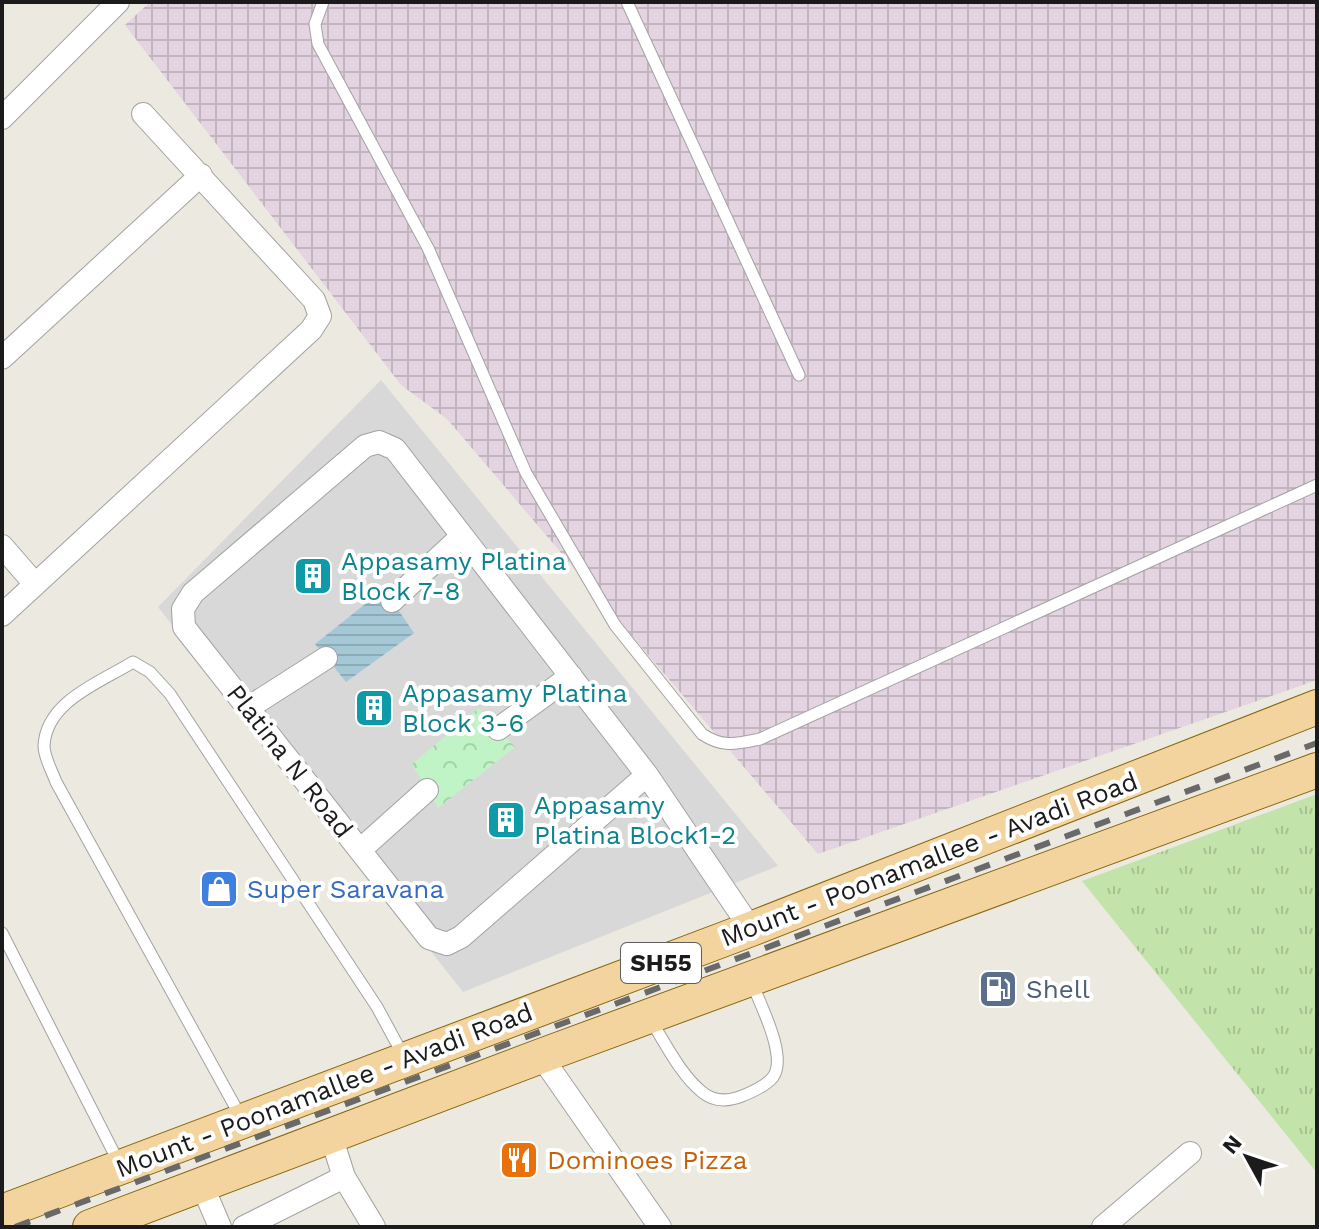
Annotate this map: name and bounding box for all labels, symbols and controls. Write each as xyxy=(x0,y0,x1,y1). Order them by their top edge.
place label: Appasamy Platina Block 7-8 xyxy=(341,546,567,606)
building icon: Appasamy Platina Block 7-8 xyxy=(292,555,334,597)
street label: Platina N Road xyxy=(221,678,359,844)
place label: Appasamy Platina Block 3-6 xyxy=(402,678,628,738)
building icon: Appasamy Platina Block 3-6 xyxy=(353,687,395,729)
street label: Mount - Poonamallee - Avadi Road xyxy=(716,765,1142,953)
place label: Appasamy Platina Block1-2 xyxy=(534,790,736,850)
building icon: Appasamy Platina Block1-2 xyxy=(485,799,527,841)
shop icon: Super Saravana xyxy=(198,868,240,910)
place label: Super Saravana xyxy=(247,874,444,904)
road number: SH55 xyxy=(621,943,701,983)
fuel station icon: Shell xyxy=(977,968,1019,1010)
place label: Shell xyxy=(1026,974,1090,1004)
street label: Mount - Poonamallee - Avadi Road xyxy=(111,996,537,1184)
north arrow xyxy=(1207,1117,1287,1197)
text: N xyxy=(1217,1130,1247,1159)
restaurant icon: Dominoes Pizza xyxy=(498,1139,540,1181)
place label: Dominoes Pizza xyxy=(547,1145,748,1175)

